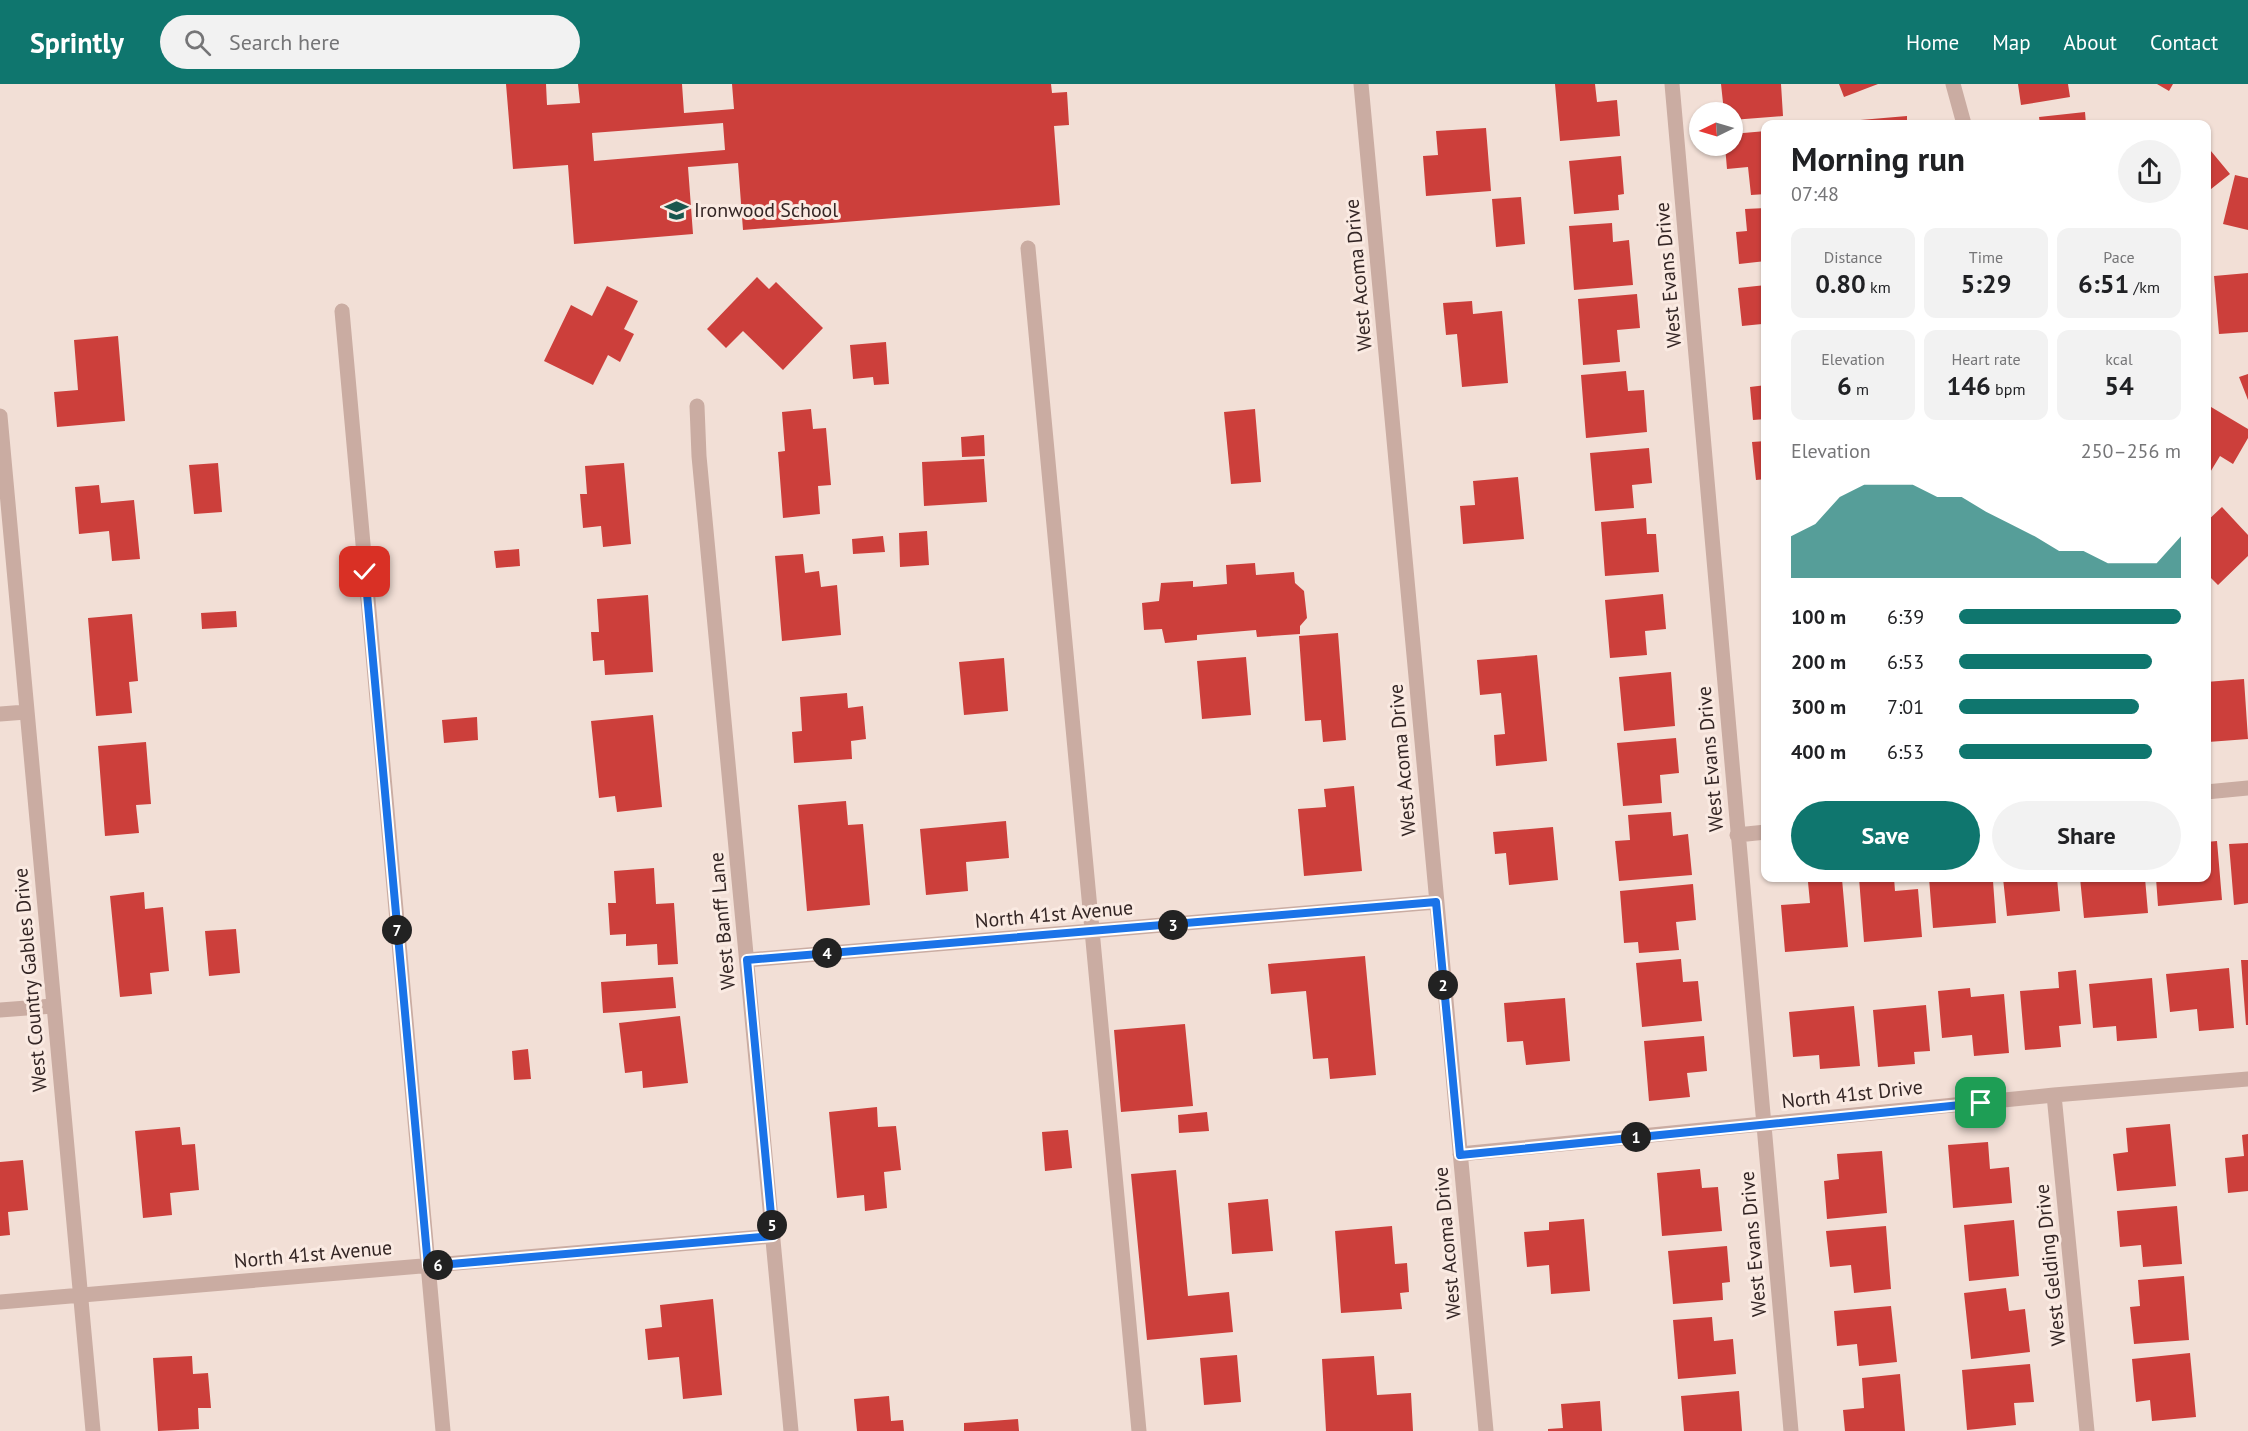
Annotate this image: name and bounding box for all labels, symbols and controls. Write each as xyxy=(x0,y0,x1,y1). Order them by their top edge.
search box xyxy=(160,15,580,69)
text: Sprintly xyxy=(30,24,124,61)
icon: search xyxy=(181,26,214,59)
text: Search here xyxy=(229,28,340,56)
text: Home xyxy=(1906,29,1959,56)
text: Map xyxy=(1992,29,2031,56)
text: About xyxy=(2064,29,2117,56)
text: Contact xyxy=(2150,29,2218,56)
north arrow xyxy=(1689,102,1743,156)
map controls xyxy=(1689,102,1743,156)
text: Morning run xyxy=(1791,137,1965,180)
button: share xyxy=(2118,140,2181,203)
text: 07:48 xyxy=(1791,181,1839,207)
school or university icon: Ironwood School xyxy=(663,197,689,223)
place label: Ironwood School xyxy=(694,197,838,223)
street label: West Acoma Drive xyxy=(1338,198,1378,352)
street label: West Evans Drive xyxy=(1649,201,1687,349)
text: Distance xyxy=(1824,247,1882,267)
text: Time xyxy=(1969,247,2003,267)
text: Pace xyxy=(2103,247,2135,267)
text: 0.80 xyxy=(1815,267,1866,300)
text: 5:29 xyxy=(1960,267,2012,300)
text: 6:51 xyxy=(2078,267,2129,300)
text: km xyxy=(1866,277,1891,297)
text: /km xyxy=(2129,277,2160,297)
text: Elevation xyxy=(1821,349,1885,369)
text: Heart rate xyxy=(1951,349,2021,369)
text: kcal xyxy=(2105,349,2133,369)
text: 6 xyxy=(1837,369,1852,402)
text: 146 xyxy=(1947,369,1991,402)
text: 54 xyxy=(2104,369,2134,402)
text: m xyxy=(1852,379,1869,399)
text: bpm xyxy=(1991,379,2025,399)
text: Elevation xyxy=(1791,438,1871,464)
text: 250–256 m xyxy=(2081,438,2181,464)
pin xyxy=(339,546,390,597)
icon: check xyxy=(348,555,381,588)
text: 100 m xyxy=(1791,604,1846,630)
text: 6:39 xyxy=(1887,604,1924,630)
text: 200 m xyxy=(1791,649,1846,675)
text: 6:53 xyxy=(1887,649,1924,675)
street label: West Acoma Drive xyxy=(1382,683,1422,837)
street label: West Evans Drive xyxy=(1691,685,1729,833)
text: 300 m xyxy=(1791,694,1846,720)
text: 7:01 xyxy=(1887,694,1924,720)
text: 400 m xyxy=(1791,739,1846,765)
text: 6:53 xyxy=(1887,739,1924,765)
button: Save xyxy=(1791,801,1980,870)
button: Share xyxy=(1992,801,2181,870)
street label: West Banff Lane xyxy=(703,851,741,991)
street label: West Country Gables Drive xyxy=(7,867,53,1093)
street label: North 41st Avenue xyxy=(974,894,1134,934)
pin: 3 xyxy=(1158,910,1188,940)
pin: 7 xyxy=(382,915,412,945)
text: 3 xyxy=(1168,915,1178,935)
text: 7 xyxy=(392,920,402,940)
pin: 4 xyxy=(812,938,842,968)
text: 4 xyxy=(822,943,832,963)
pin: 2 xyxy=(1428,970,1458,1000)
text: 2 xyxy=(1438,975,1448,995)
street label: North 41st Drive xyxy=(1780,1074,1924,1114)
pin xyxy=(1955,1077,2006,1128)
icon: arrive xyxy=(1964,1086,1997,1119)
pin: 1 xyxy=(1621,1122,1651,1152)
text: 1 xyxy=(1631,1127,1641,1147)
street label: West Acoma Drive xyxy=(1427,1166,1467,1320)
street label: West Evans Drive xyxy=(1734,1170,1772,1318)
street label: West Gelding Drive xyxy=(2029,1183,2071,1347)
pin: 5 xyxy=(757,1210,787,1240)
text: 5 xyxy=(767,1215,777,1235)
street label: North 41st Avenue xyxy=(233,1234,393,1274)
pin: 6 xyxy=(423,1250,453,1280)
text: 6 xyxy=(433,1255,443,1275)

